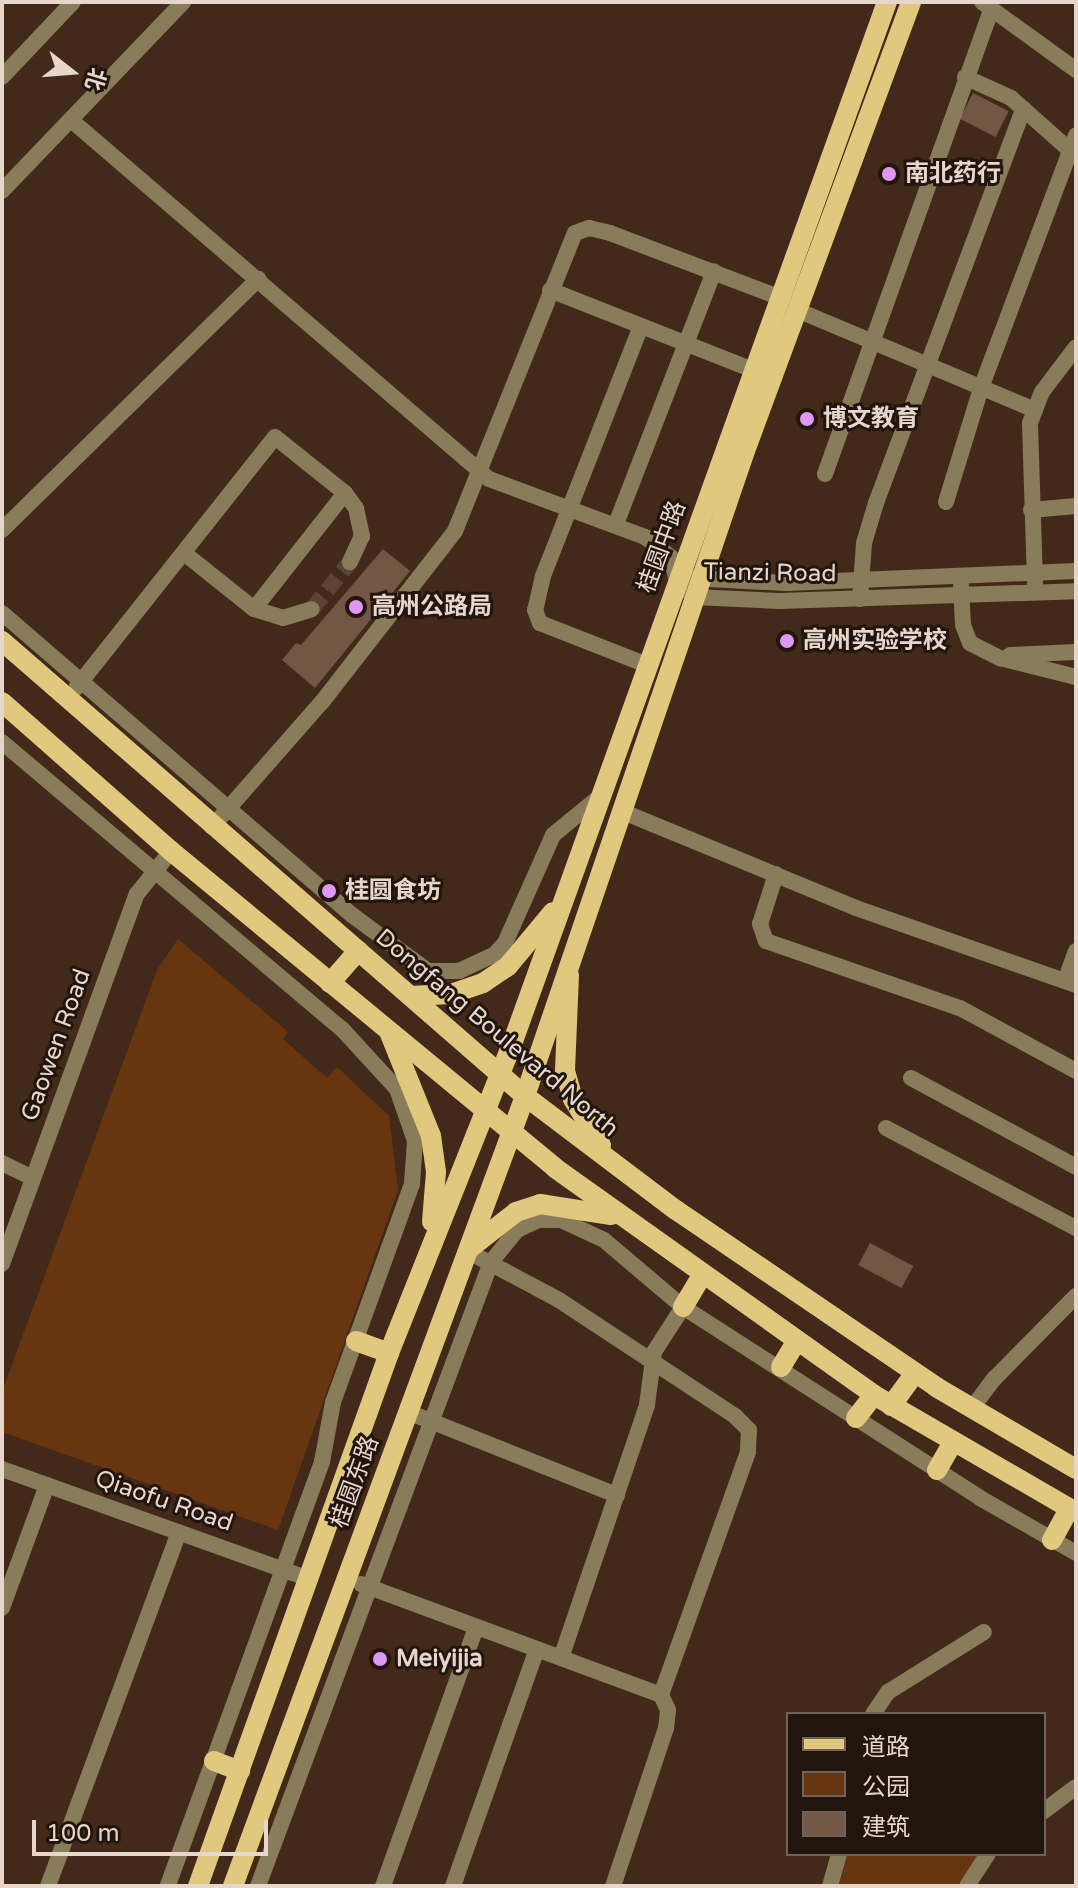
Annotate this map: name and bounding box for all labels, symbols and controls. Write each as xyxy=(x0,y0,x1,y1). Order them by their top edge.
north arrow xyxy=(32,32,112,112)
text: 北 xyxy=(79,65,111,93)
place label: 南北药行 xyxy=(905,160,1001,188)
marker: 南北药行 xyxy=(880,165,898,183)
place label: 博文教育 xyxy=(823,405,919,433)
marker: 博文教育 xyxy=(798,410,816,428)
street label: 桂圆中路 xyxy=(632,497,692,597)
street label: Tianzi Road xyxy=(703,557,837,589)
place label: 高州公路局 xyxy=(372,593,492,621)
marker: 高州公路局 xyxy=(347,598,365,616)
place label: 高州实验学校 xyxy=(803,627,947,655)
marker: 高州实验学校 xyxy=(778,632,796,650)
place label: 桂圆食坊 xyxy=(345,877,441,905)
marker: 桂圆食坊 xyxy=(320,882,338,900)
street label: Dongfang Boulevard North xyxy=(370,923,624,1143)
street label: Gaowen Road xyxy=(15,965,97,1125)
street label: 桂圆东路 xyxy=(325,1432,385,1532)
street label: Qiaofu Road xyxy=(91,1464,237,1538)
place label: Meiyijia xyxy=(396,1645,483,1673)
marker: Meiyijia xyxy=(371,1650,389,1668)
legend xyxy=(786,1712,1046,1856)
text: 道路 xyxy=(862,1733,910,1762)
text: 公园 xyxy=(862,1773,910,1802)
scale bar xyxy=(36,1804,272,1854)
text: 建筑 xyxy=(862,1813,910,1842)
text: 100 m xyxy=(46,1819,120,1848)

